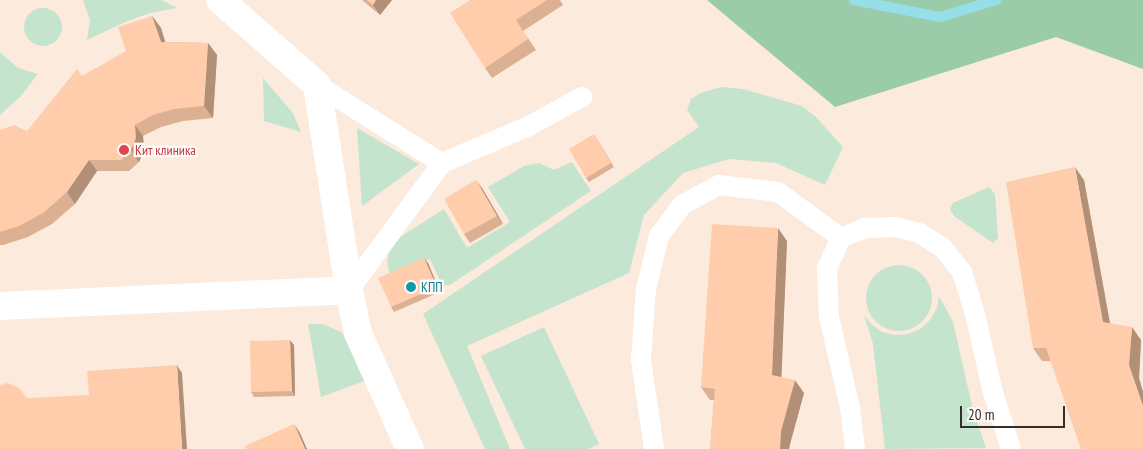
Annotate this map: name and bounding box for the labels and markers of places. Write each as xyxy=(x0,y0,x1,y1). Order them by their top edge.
place label: Кит клиника xyxy=(135,142,196,158)
marker: Кит клиника xyxy=(117,143,131,157)
place label: КПП xyxy=(421,279,443,295)
marker: КПП xyxy=(405,281,417,293)

